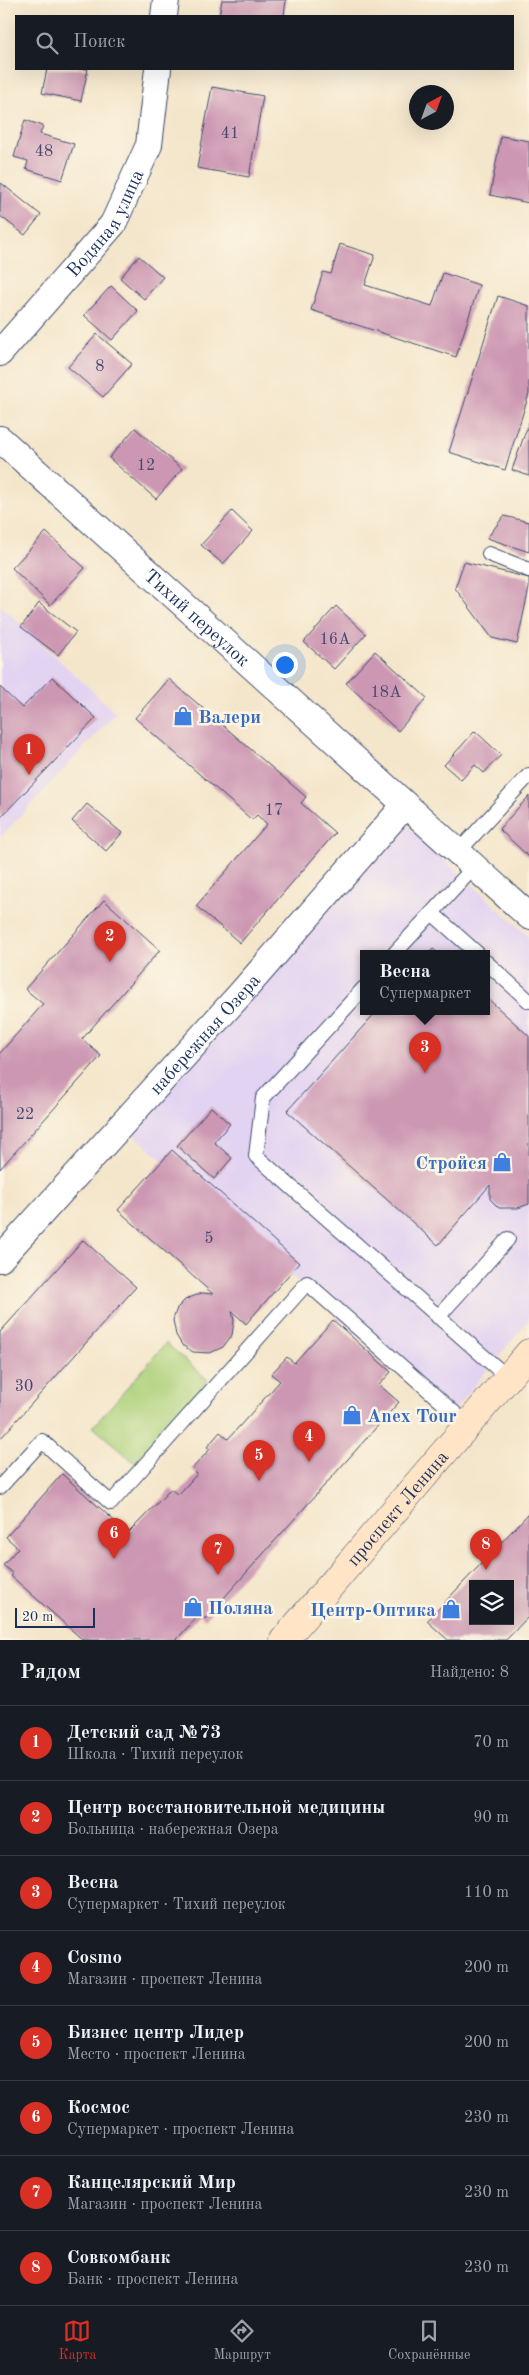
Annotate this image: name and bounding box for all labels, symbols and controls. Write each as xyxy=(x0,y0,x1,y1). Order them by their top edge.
search box xyxy=(15,15,514,70)
icon: search xyxy=(33,29,61,57)
text: Поиск xyxy=(73,33,125,52)
north arrow xyxy=(409,85,454,130)
house number: 41 xyxy=(221,126,239,142)
house number: 48 xyxy=(35,144,53,160)
street label: Водяная улица xyxy=(64,167,149,282)
house number: 8 xyxy=(95,359,105,375)
house number: 12 xyxy=(137,458,155,474)
street label: Тихий переулок xyxy=(139,567,253,671)
house number: 16А xyxy=(320,632,350,648)
your location xyxy=(272,652,298,678)
house number: 18А xyxy=(371,685,401,701)
shop icon: Валери xyxy=(172,705,194,727)
place label: Валери xyxy=(198,709,261,728)
pin: 1 xyxy=(13,734,45,775)
house number: 17 xyxy=(265,803,283,819)
pin: 2 xyxy=(94,921,126,962)
popup xyxy=(360,950,490,1015)
text: Весна xyxy=(379,963,431,982)
street label: набережная Озера xyxy=(147,971,265,1099)
text: Супермаркет xyxy=(379,986,471,1002)
pin: 3 xyxy=(409,1032,441,1073)
house number: 22 xyxy=(16,1107,34,1123)
shop icon: Стройся xyxy=(491,1151,513,1173)
place label: Стройся xyxy=(415,1155,487,1174)
house number: 5 xyxy=(204,1231,214,1247)
house number: 30 xyxy=(15,1379,33,1395)
shop icon: Anex Tour xyxy=(341,1404,363,1426)
place label: Anex Tour xyxy=(367,1408,457,1427)
pin: 4 xyxy=(293,1421,325,1462)
pin: 5 xyxy=(243,1440,275,1481)
street label: проспект Ленина xyxy=(345,1448,454,1571)
pin: 6 xyxy=(98,1518,130,1559)
pin: 8 xyxy=(470,1529,502,1570)
pin: 7 xyxy=(202,1534,234,1575)
map controls xyxy=(469,1580,514,1625)
button: layers xyxy=(469,1580,514,1625)
shop icon: Поляна xyxy=(182,1596,204,1618)
shop icon: Центр-Оптика xyxy=(440,1598,462,1620)
place label: Поляна xyxy=(208,1600,273,1619)
place label: Центр-Оптика xyxy=(310,1602,436,1621)
scale bar xyxy=(15,1605,95,1628)
text: 20 m xyxy=(22,1610,53,1624)
text: Рядом xyxy=(20,1662,81,1683)
text: Найдено: 8 xyxy=(430,1665,509,1681)
text: Детский сад №73 xyxy=(67,1724,221,1743)
text: 1 xyxy=(31,1735,41,1751)
text: 70 m xyxy=(473,1735,509,1751)
text: Школа · Тихий переулок xyxy=(67,1747,243,1763)
text: Центр восстановительной медицины xyxy=(67,1799,385,1818)
text: 2 xyxy=(31,1810,41,1826)
text: 90 m xyxy=(473,1810,509,1826)
text: Больница · набережная Озера xyxy=(67,1822,279,1838)
text: Весна xyxy=(67,1874,119,1893)
text: 3 xyxy=(31,1885,41,1901)
text: 110 m xyxy=(464,1885,509,1901)
text: Супермаркет · Тихий переулок xyxy=(67,1897,286,1913)
text: Cosmo xyxy=(67,1949,122,1968)
text: 4 xyxy=(31,1960,41,1976)
text: 200 m xyxy=(464,1960,509,1976)
text: Магазин · проспект Ленина xyxy=(67,1972,262,1988)
text: Бизнес центр Лидер xyxy=(67,2024,244,2043)
text: 5 xyxy=(31,2035,41,2051)
text: 200 m xyxy=(464,2035,509,2051)
text: Место · проспект Ленина xyxy=(67,2047,246,2063)
text: Космос xyxy=(67,2099,130,2118)
text: 6 xyxy=(31,2110,41,2126)
text: 230 m xyxy=(464,2110,509,2126)
text: Супермаркет · проспект Ленина xyxy=(67,2122,294,2138)
text: Канцелярский Мир xyxy=(67,2174,236,2193)
text: 7 xyxy=(31,2185,41,2201)
text: 230 m xyxy=(464,2185,509,2201)
text: Магазин · проспект Ленина xyxy=(67,2197,262,2213)
text: Совкомбанк xyxy=(67,2249,170,2268)
text: 8 xyxy=(31,2260,41,2276)
text: 230 m xyxy=(464,2260,509,2276)
text: Банк · проспект Ленина xyxy=(67,2272,239,2288)
tab: Карта xyxy=(59,2317,96,2364)
tab: Маршрут xyxy=(213,2317,271,2364)
tab: Сохранённые xyxy=(388,2317,470,2364)

